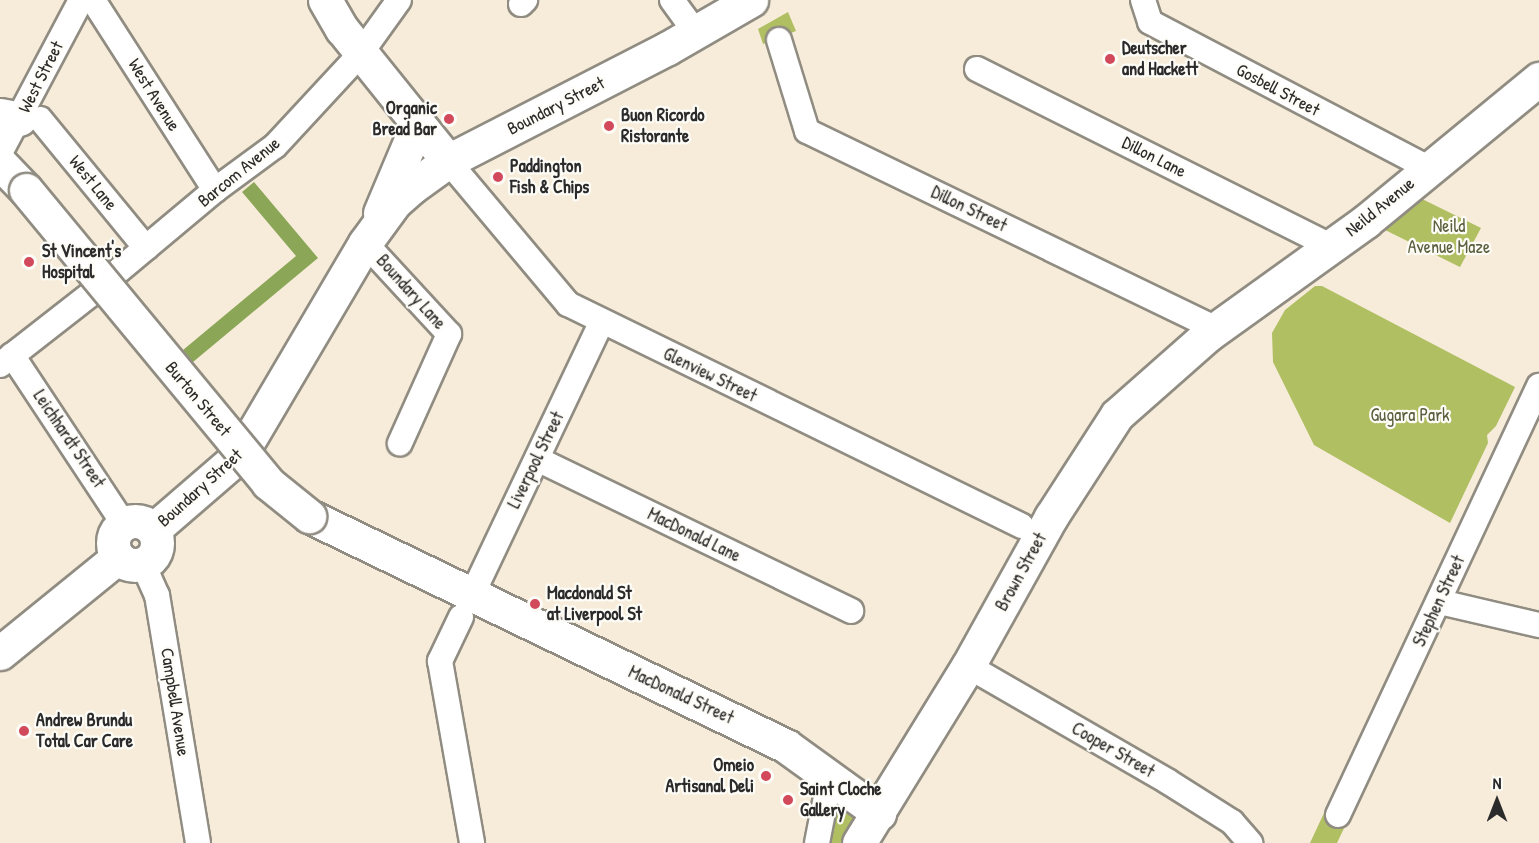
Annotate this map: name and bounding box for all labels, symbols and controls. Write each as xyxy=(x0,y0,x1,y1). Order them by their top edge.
street label: West Street xyxy=(14,38,68,116)
place label: Deutscher and Hackett xyxy=(1122,38,1198,80)
marker: Deutscher and Hackett xyxy=(1103,52,1117,66)
street label: West Avenue xyxy=(123,55,185,135)
street label: Gosbell Street xyxy=(1233,59,1323,121)
street label: Boundary Street xyxy=(504,72,608,140)
place label: Organic Bread Bar xyxy=(372,98,437,140)
place label: Buon Ricordo Ristorante xyxy=(621,105,705,148)
marker: Organic Bread Bar xyxy=(442,112,456,126)
marker: Buon Ricordo Ristorante xyxy=(602,119,616,133)
street label: Barcom Avenue xyxy=(194,132,284,212)
street label: Dillon Lane xyxy=(1118,132,1190,182)
street label: West Lane xyxy=(64,151,122,215)
place label: Paddington Fish & Chips xyxy=(510,156,589,198)
marker: Paddington Fish & Chips xyxy=(491,170,505,184)
street label: Neild Avenue xyxy=(1341,173,1419,241)
street label: Dillon Street xyxy=(928,181,1010,237)
park label: Neild Avenue Maze xyxy=(1408,216,1490,258)
place label: St Vincent's Hospital xyxy=(42,241,121,284)
street label: Boundary Lane xyxy=(372,250,450,334)
marker: St Vincent's Hospital xyxy=(20,253,38,271)
street label: Glenview Street xyxy=(660,343,760,407)
street label: Burton Street xyxy=(161,357,235,441)
street label: Leichhardt Street xyxy=(28,386,110,492)
park label: Gugara Park xyxy=(1370,404,1450,426)
street label: Liverpool Street xyxy=(503,408,569,512)
street label: Boundary Street xyxy=(153,444,247,532)
street label: MacDonald Lane xyxy=(644,503,744,567)
street label: Brown Street xyxy=(991,529,1051,615)
street label: Stephen Street xyxy=(1408,552,1470,650)
place label: Macdonald St at Liverpool St xyxy=(547,583,642,626)
marker: Macdonald St at Liverpool St xyxy=(528,597,542,611)
street label: Campbell Avenue xyxy=(156,646,194,758)
street label: MacDonald Street xyxy=(625,661,737,729)
place label: Andrew Brundu Total Car Care xyxy=(36,710,133,752)
street label: Cooper Street xyxy=(1068,718,1158,782)
marker: Andrew Brundu Total Car Care xyxy=(17,724,31,738)
place label: Omeio Artisanal Deli xyxy=(665,755,754,798)
marker: Omeio Artisanal Deli xyxy=(759,769,773,783)
north arrow xyxy=(1467,771,1527,831)
text: N xyxy=(1493,772,1501,794)
place label: Saint Cloche Gallery xyxy=(800,779,881,822)
marker: Saint Cloche Gallery xyxy=(781,793,795,807)

